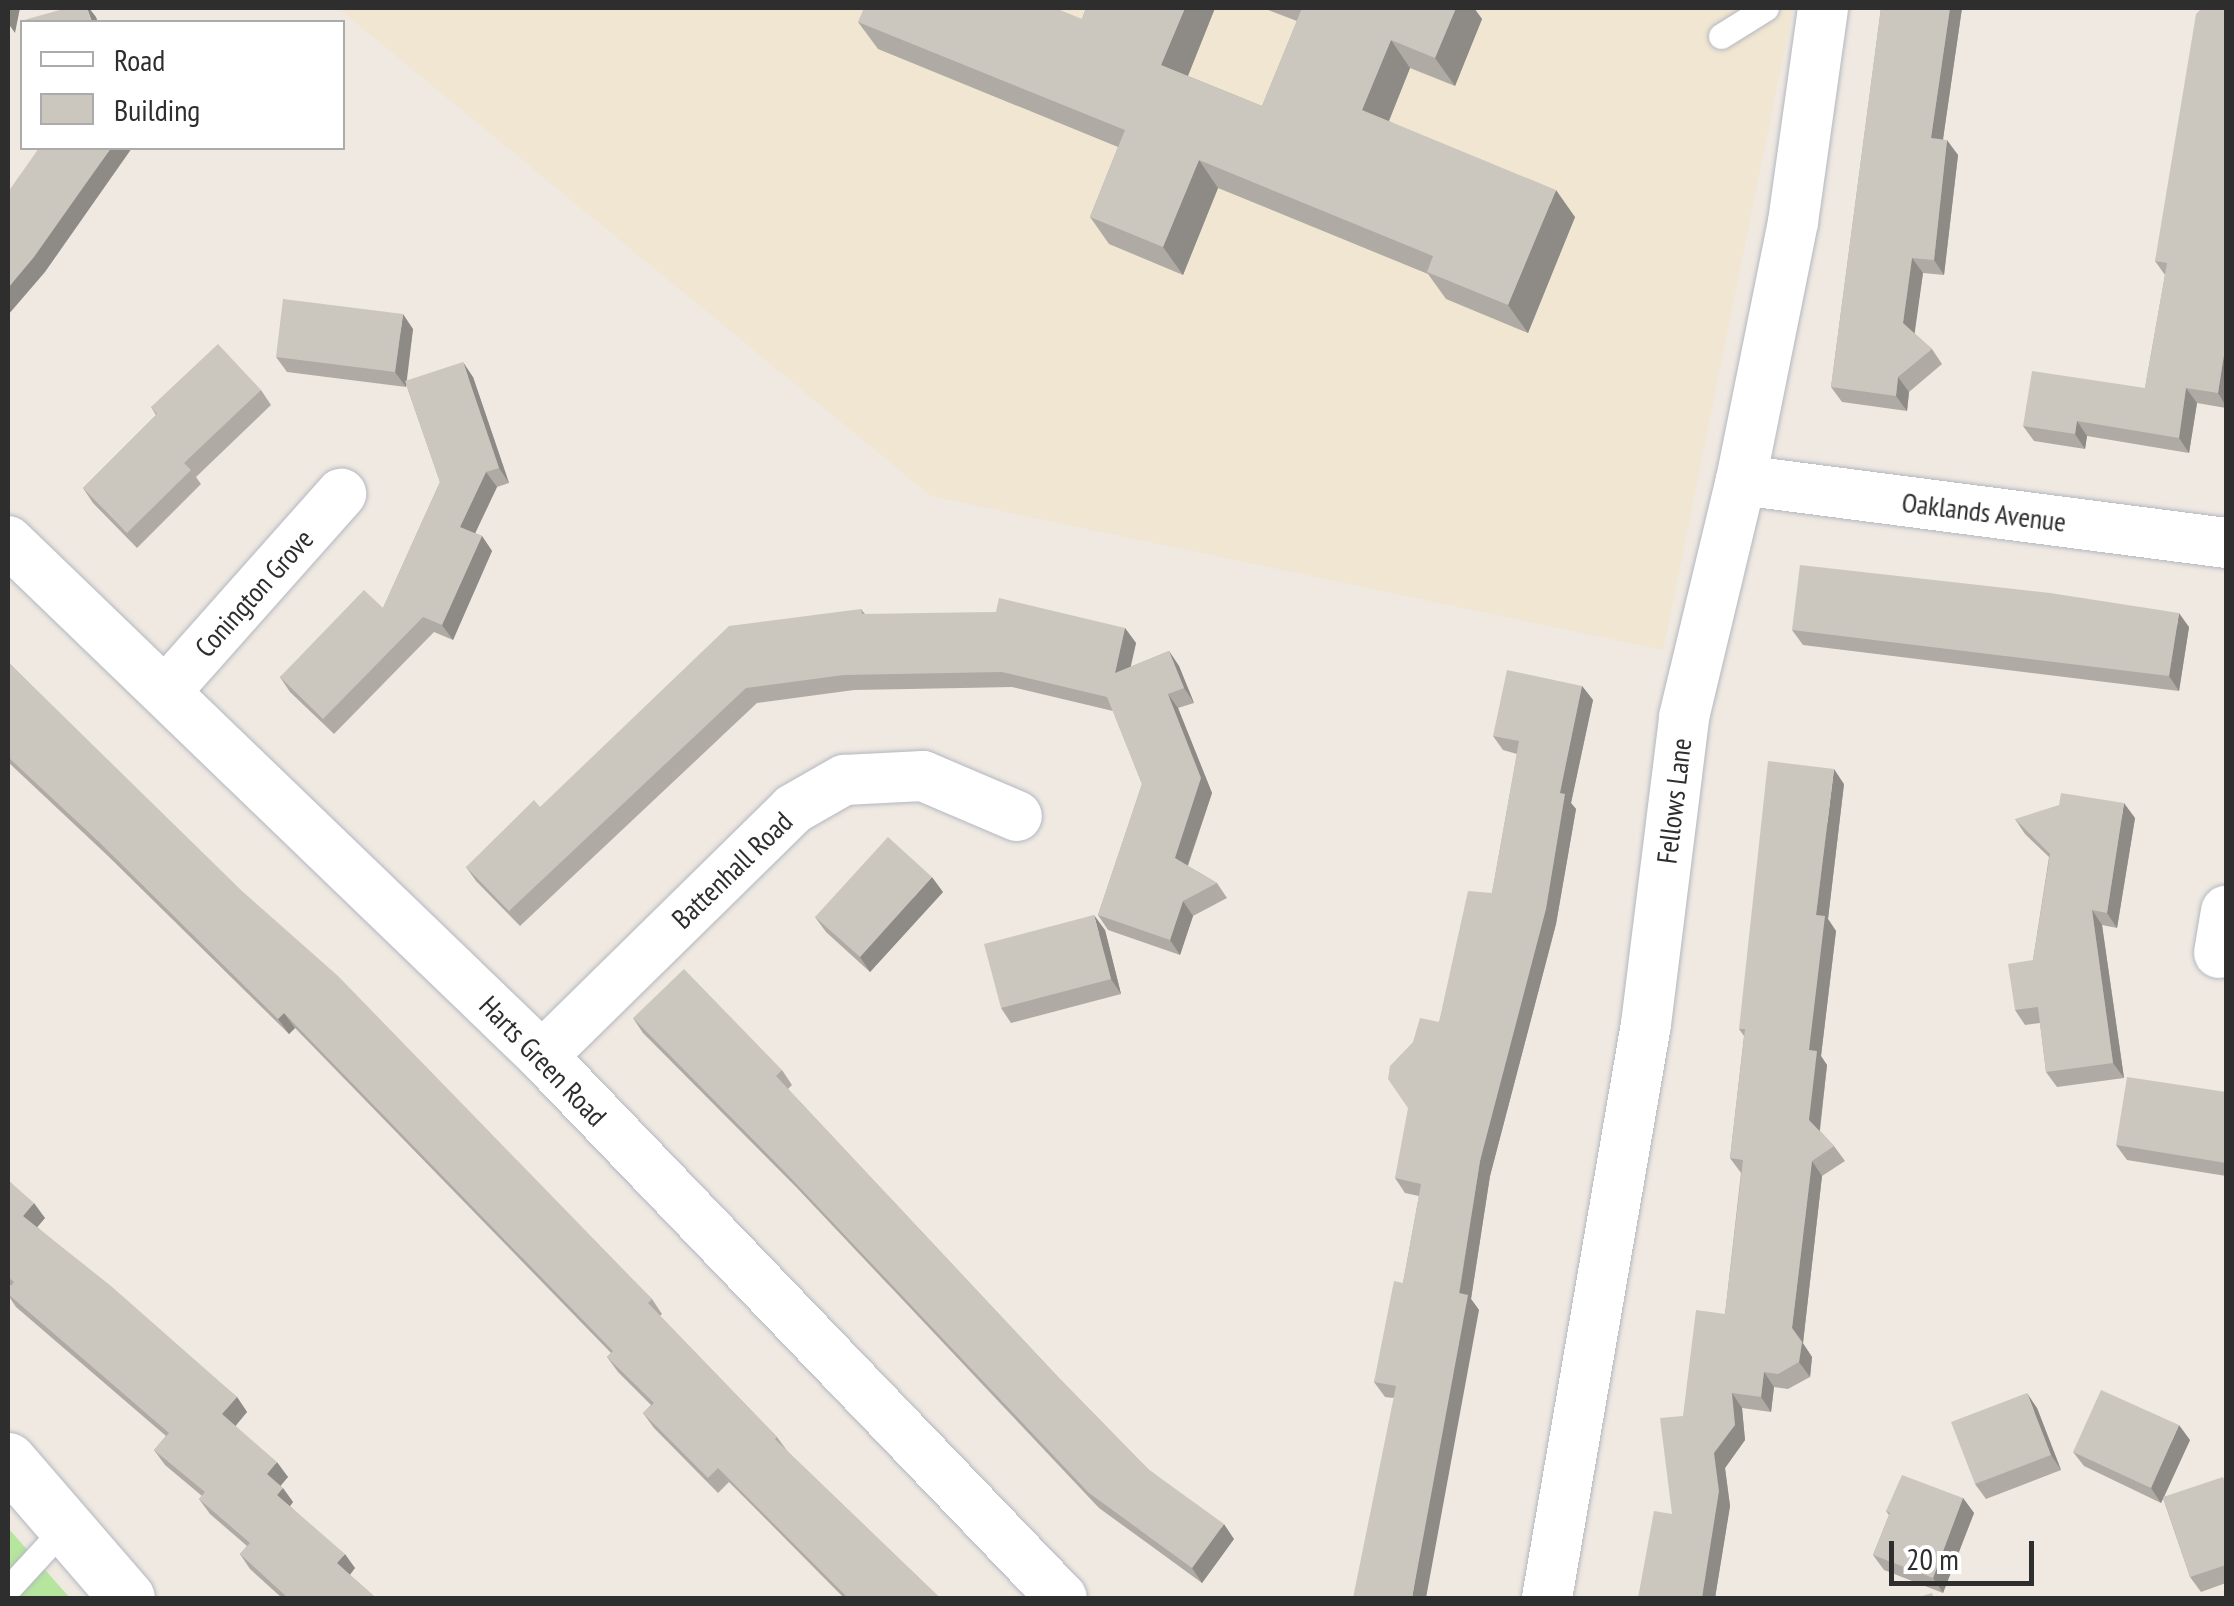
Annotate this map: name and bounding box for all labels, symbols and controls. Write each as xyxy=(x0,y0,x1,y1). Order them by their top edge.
legend xyxy=(20,20,345,150)
text: Road xyxy=(114,40,165,79)
text: Building xyxy=(114,90,200,129)
street label: Oaklands Avenue xyxy=(1900,485,2068,539)
street label: Conington Grove xyxy=(188,522,320,664)
street label: Fellows Lane xyxy=(1650,736,1698,866)
street label: Battenhall Road xyxy=(665,805,799,935)
street label: Harts Green Road xyxy=(473,989,613,1133)
scale bar xyxy=(1894,1521,2039,1583)
text: 20 m xyxy=(1906,1539,1959,1578)

